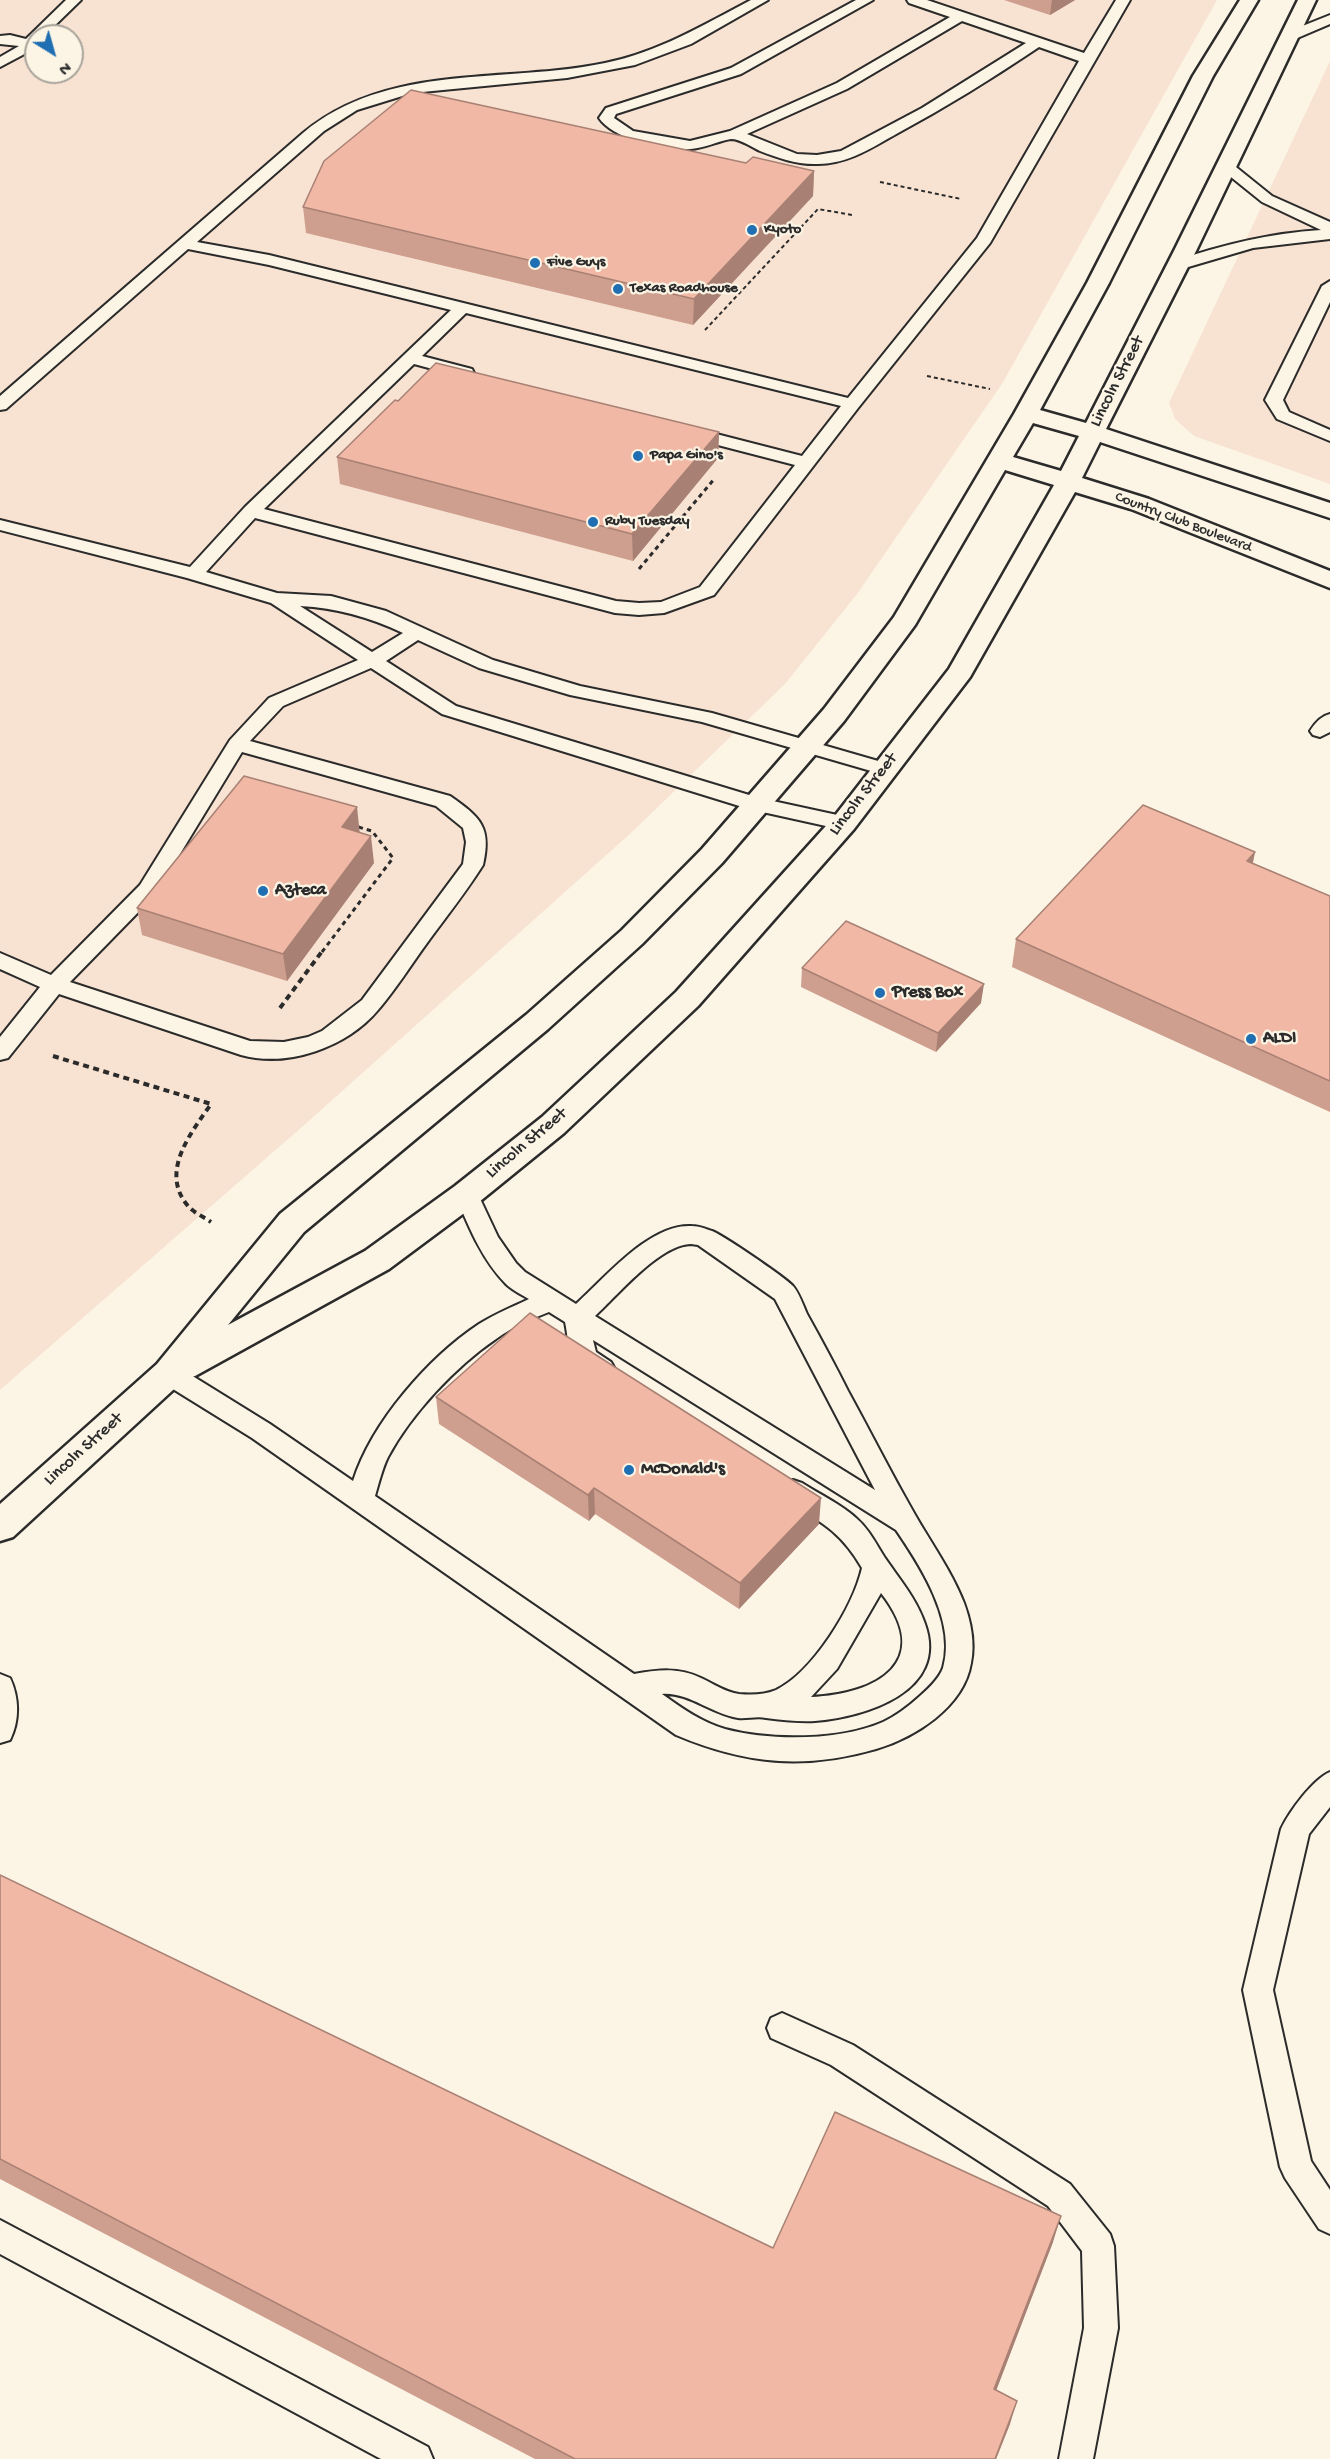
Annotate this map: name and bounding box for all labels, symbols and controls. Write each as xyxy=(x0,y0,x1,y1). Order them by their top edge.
north arrow xyxy=(24,24,84,84)
text: N xyxy=(54,56,74,78)
place label: Kyoto xyxy=(764,221,801,239)
marker: Kyoto xyxy=(745,223,759,237)
place label: Five Guys xyxy=(547,254,605,272)
marker: Five Guys xyxy=(528,256,542,270)
place label: Texas Roadhouse xyxy=(630,280,738,298)
marker: Texas Roadhouse xyxy=(611,282,625,296)
street label: Lincoln Street xyxy=(1086,333,1150,431)
place label: Papa Gino's xyxy=(650,447,723,465)
marker: Papa Gino's xyxy=(631,449,645,463)
street label: Country Club Boulevard xyxy=(1112,489,1254,557)
place label: Ruby Tuesday xyxy=(605,513,689,531)
marker: Ruby Tuesday xyxy=(586,515,600,529)
street label: Lincoln Street xyxy=(825,749,903,841)
place label: Azteca xyxy=(275,880,326,902)
marker: Azteca xyxy=(256,884,270,898)
place label: Press Box xyxy=(892,982,963,1004)
marker: Press Box xyxy=(873,986,887,1000)
place label: ALDI xyxy=(1263,1028,1296,1050)
marker: ALDI xyxy=(1244,1032,1258,1046)
street label: Lincoln Street xyxy=(482,1104,572,1184)
street label: Lincoln Street xyxy=(40,1409,128,1491)
place label: McDonald's xyxy=(641,1459,725,1481)
marker: McDonald's xyxy=(622,1463,636,1477)

